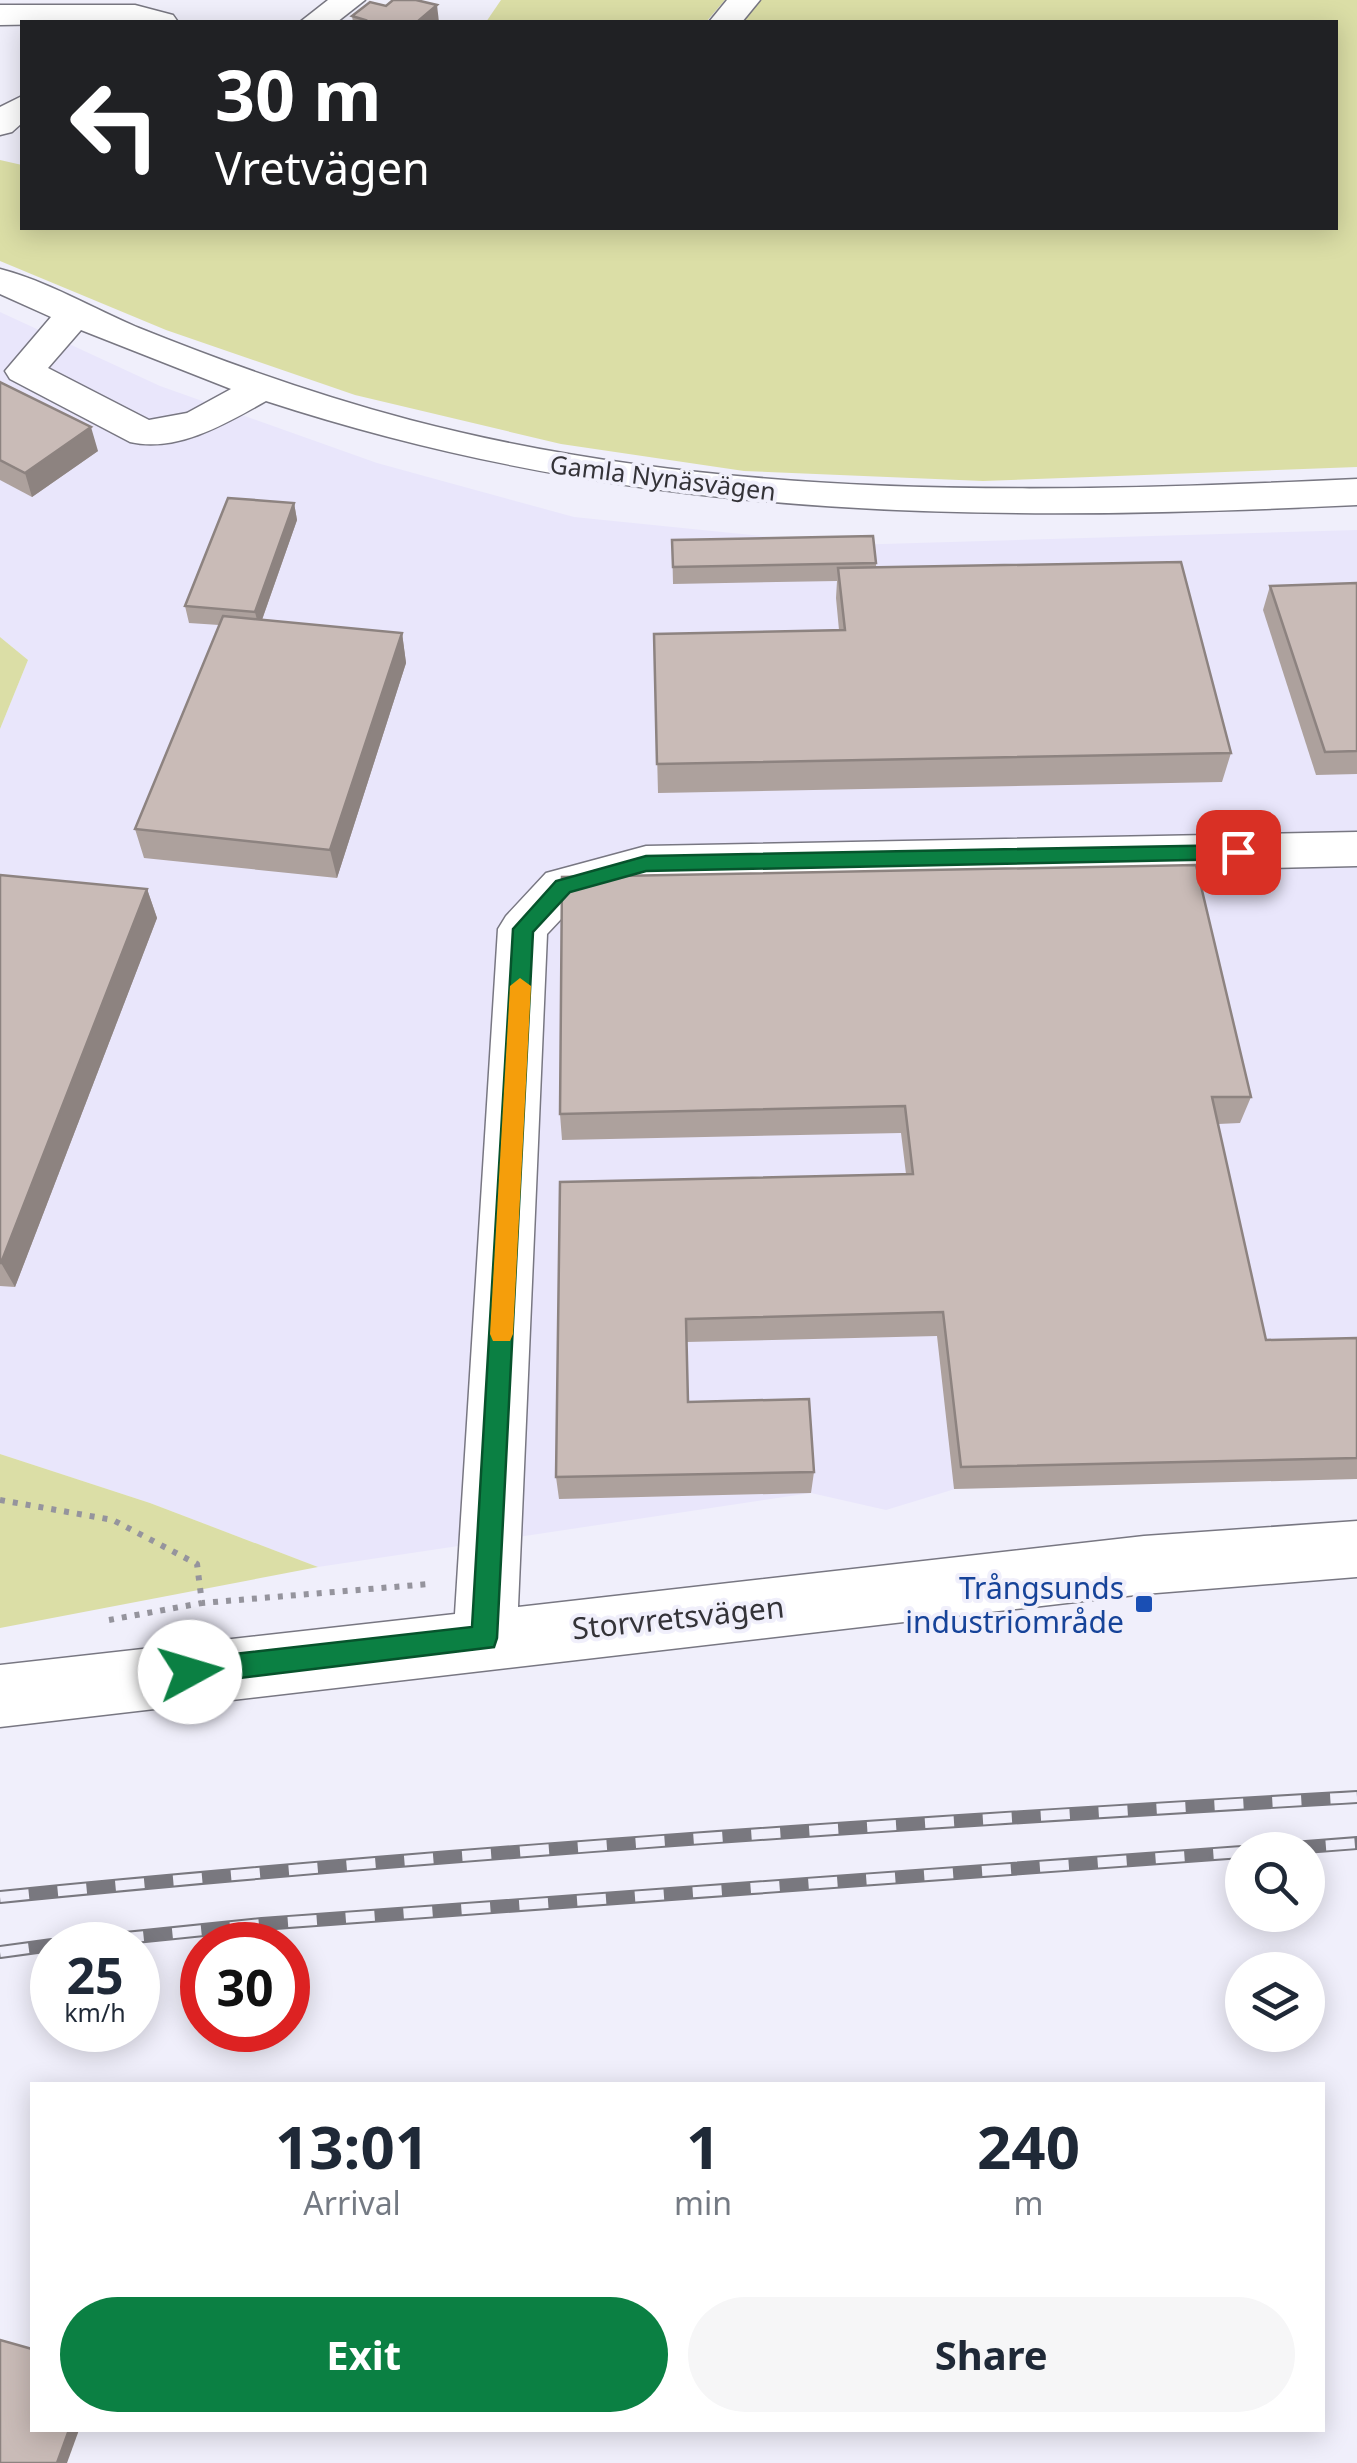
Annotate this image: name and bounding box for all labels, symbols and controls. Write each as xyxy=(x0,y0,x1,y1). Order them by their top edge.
text: 30 m xyxy=(215,46,382,142)
icon: left xyxy=(50,60,180,190)
text: Vretvägen xyxy=(215,137,430,198)
street label: Gamla Nynäsvägen xyxy=(548,446,778,508)
pin xyxy=(1196,810,1281,895)
icon: arrive xyxy=(1211,825,1266,880)
place label: Trångsunds industriområde xyxy=(905,1567,1124,1642)
street label: Storvretsvägen xyxy=(570,1585,786,1649)
marker: Trångsunds industriområde xyxy=(1133,1593,1155,1615)
position arrow xyxy=(138,1620,242,1724)
map controls xyxy=(1225,1832,1325,2052)
button: search xyxy=(1225,1832,1325,1932)
speed limit sign: 30 xyxy=(180,1922,310,2052)
text: 25 xyxy=(66,1941,124,2009)
button: layers xyxy=(1225,1952,1325,2052)
text: km/h xyxy=(64,1995,126,2029)
text: 13:01 xyxy=(275,2105,429,2187)
text: 1 xyxy=(686,2105,720,2187)
text: 240 xyxy=(977,2105,1080,2187)
text: Arrival xyxy=(303,2181,401,2224)
text: min xyxy=(674,2181,732,2224)
text: m xyxy=(1014,2181,1043,2224)
button: Exit xyxy=(60,2297,668,2412)
button: Share xyxy=(688,2297,1295,2412)

